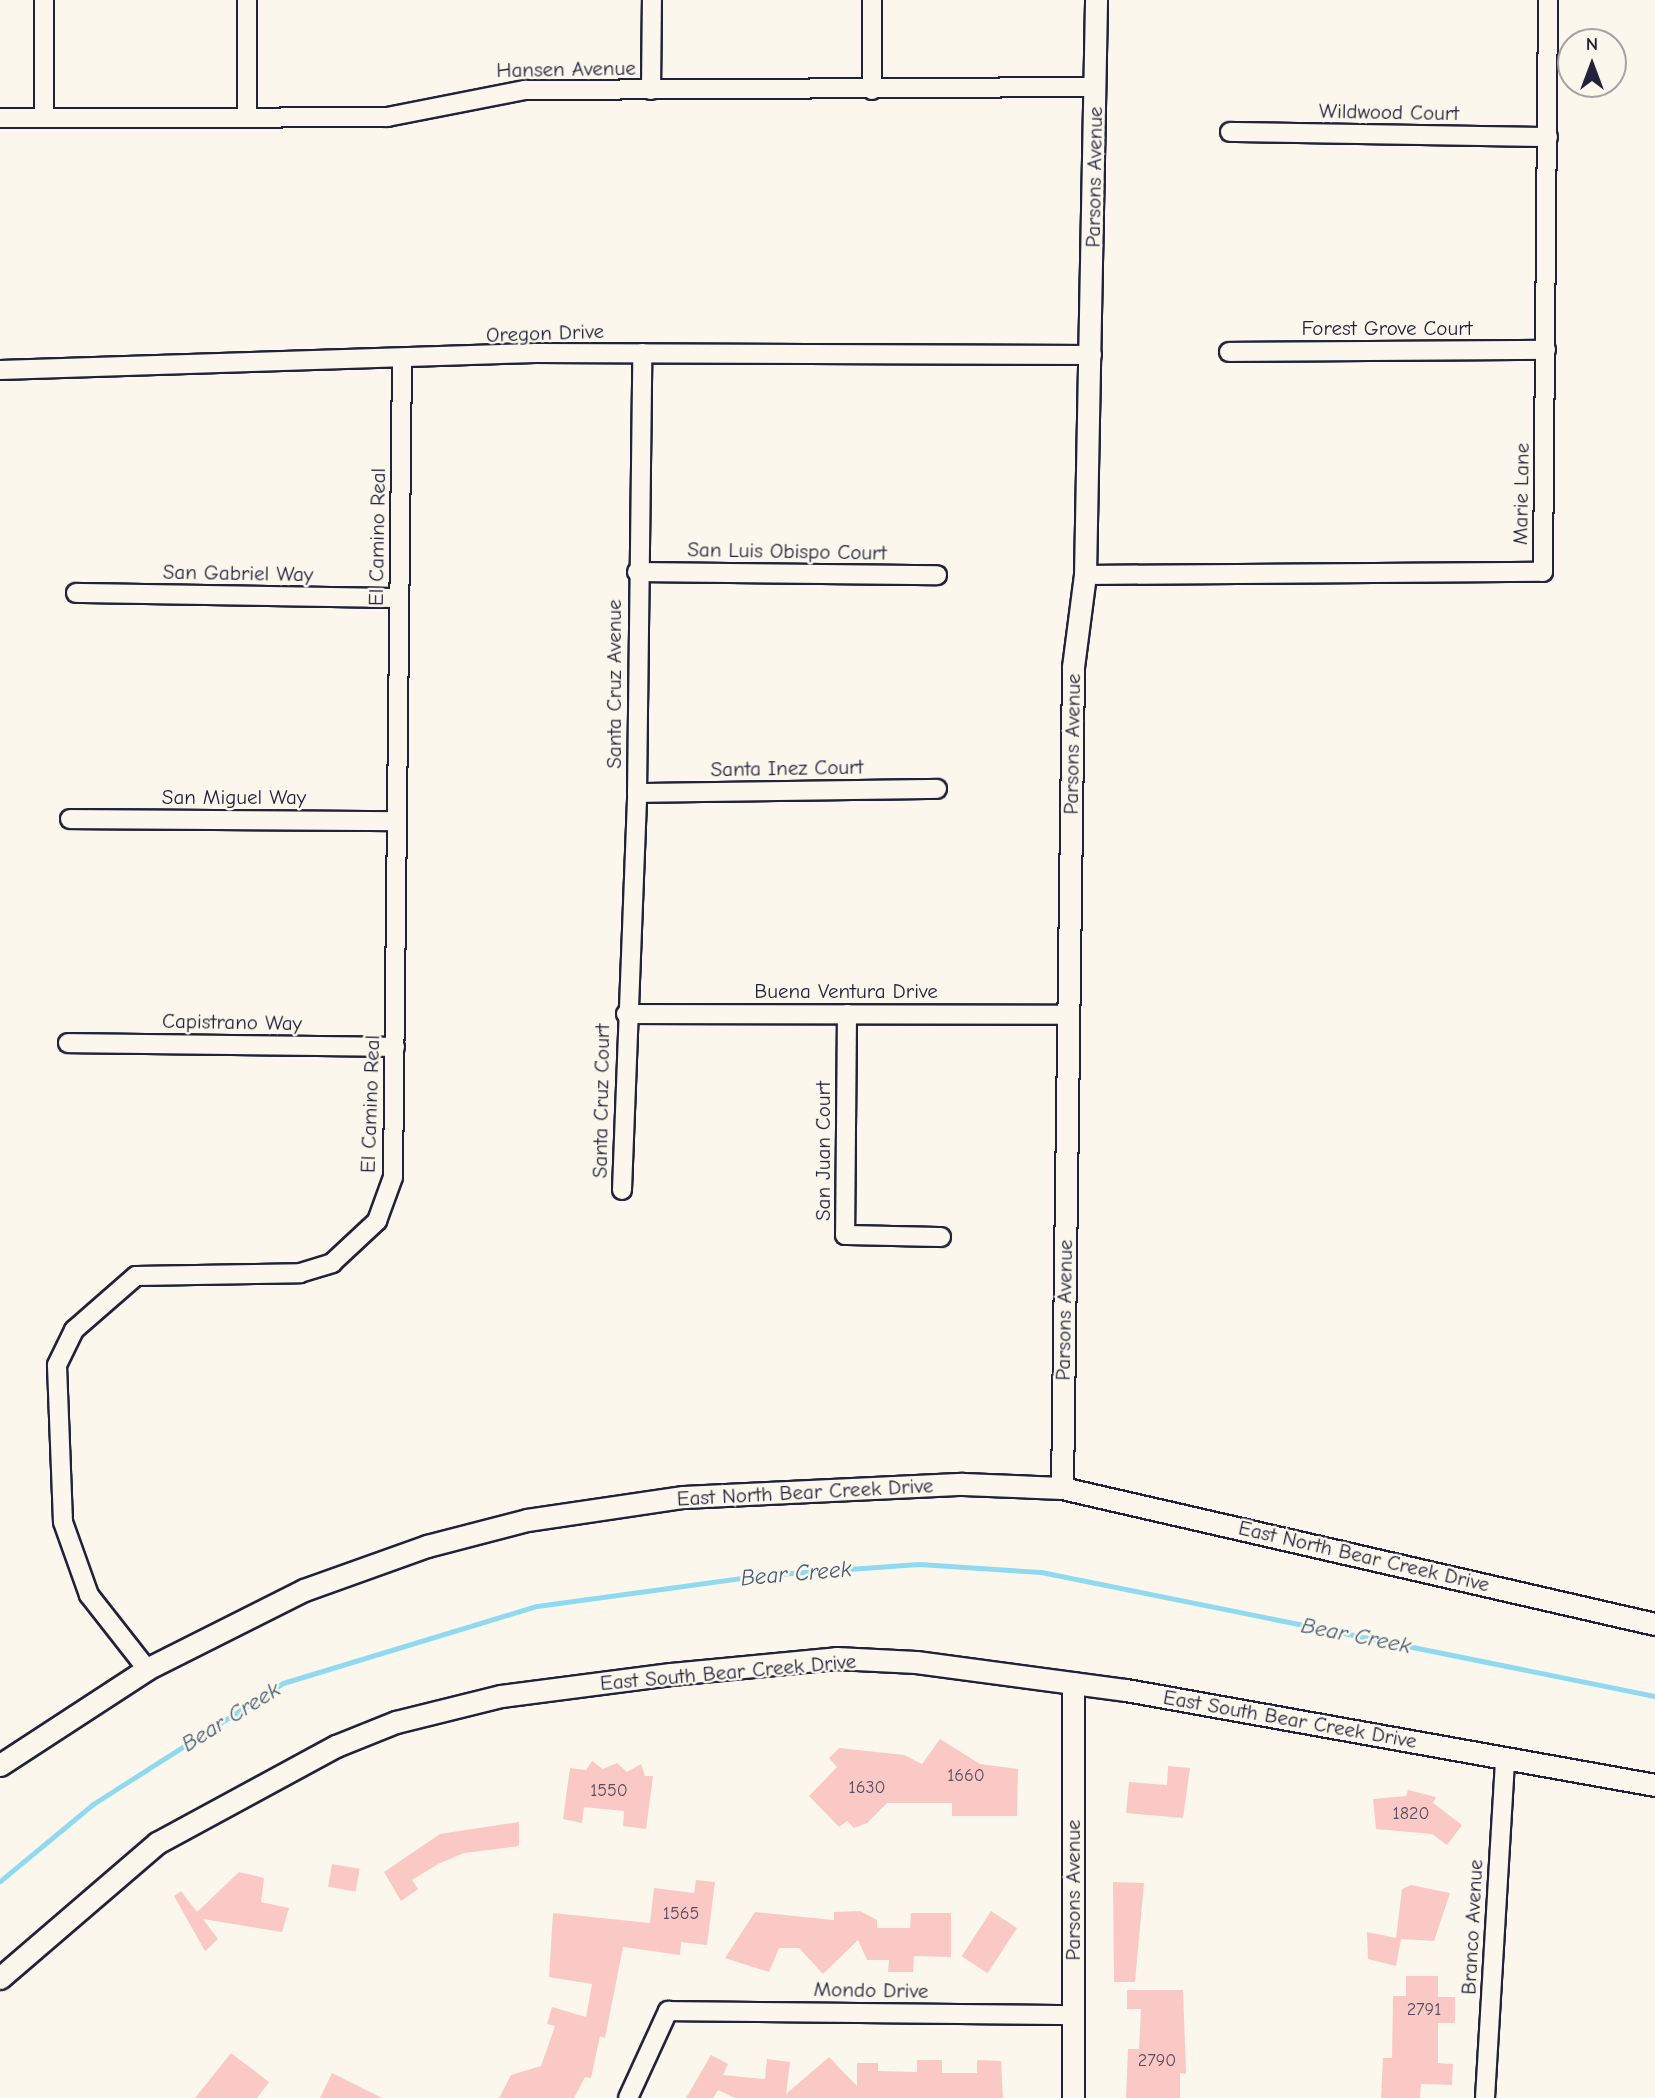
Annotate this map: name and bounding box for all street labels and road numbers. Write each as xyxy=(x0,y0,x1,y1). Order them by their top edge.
street label: Hansen Avenue xyxy=(496,55,636,83)
street label: Wildwood Court xyxy=(1319,98,1459,126)
street label: Parsons Avenue xyxy=(1080,106,1108,248)
street label: Forest Grove Court xyxy=(1301,315,1473,341)
street label: Oregon Drive xyxy=(486,318,604,348)
street label: Marie Lane xyxy=(1508,443,1534,545)
street label: El Camino Real xyxy=(363,468,391,606)
street label: San Luis Obispo Court xyxy=(687,537,887,565)
street label: San Gabriel Way xyxy=(163,559,313,587)
street label: Santa Cruz Avenue xyxy=(601,599,627,769)
street label: Parsons Avenue xyxy=(1058,673,1086,815)
street label: Santa Inez Court xyxy=(710,754,864,782)
street label: San Miguel Way xyxy=(162,784,306,810)
street label: Buena Ventura Drive xyxy=(754,978,938,1004)
street label: Capistrano Way xyxy=(162,1008,302,1036)
street label: Santa Cruz Court xyxy=(587,1024,615,1178)
street label: El Camino Real xyxy=(355,1035,385,1173)
street label: San Juan Court xyxy=(810,1081,836,1221)
street label: Parsons Avenue xyxy=(1050,1239,1078,1381)
street label: East North Bear Creek Drive xyxy=(676,1473,934,1511)
street label: East North Bear Creek Drive xyxy=(1236,1515,1492,1597)
street label: East South Bear Creek Drive xyxy=(599,1648,857,1696)
street label: East South Bear Creek Drive xyxy=(1161,1684,1419,1754)
street label: Parsons Avenue xyxy=(1060,1819,1086,1961)
street label: Branco Avenue xyxy=(1456,1859,1488,1995)
street label: Mondo Drive xyxy=(813,1976,929,2004)

